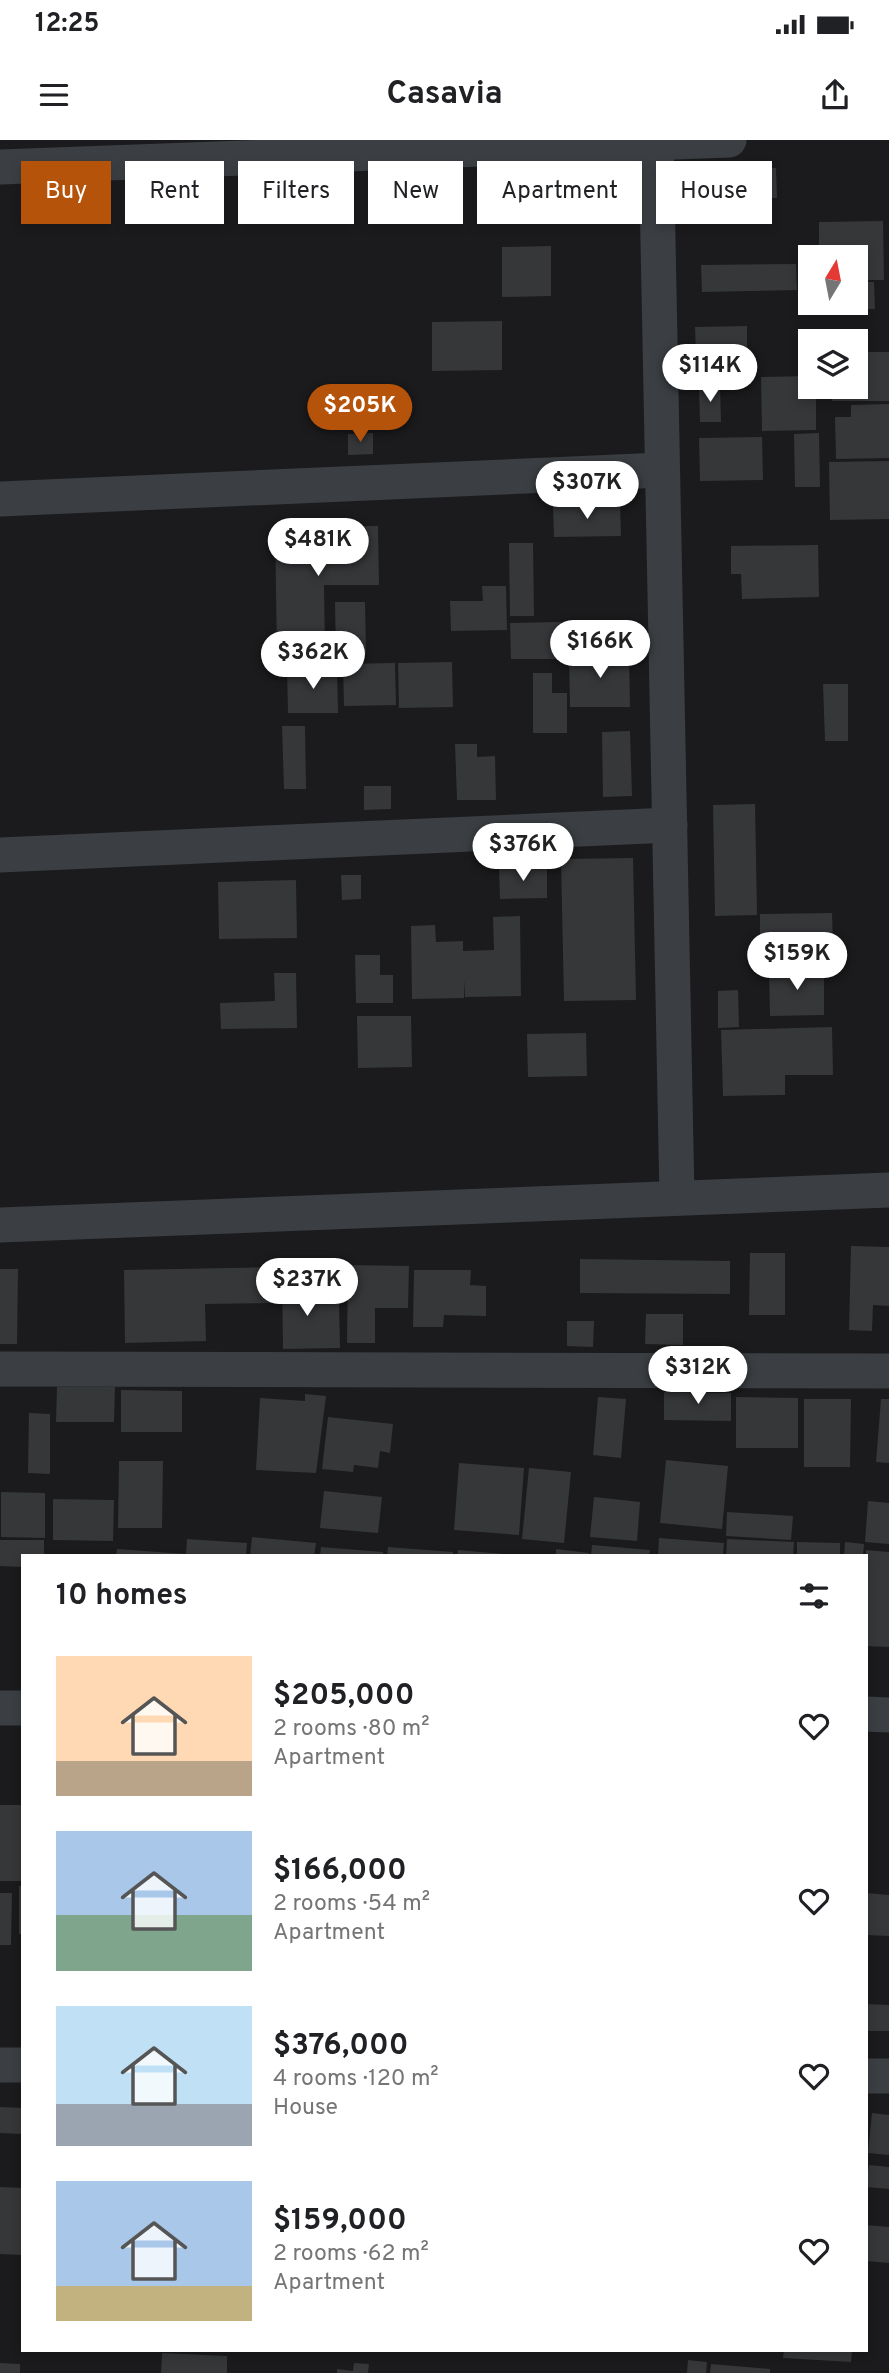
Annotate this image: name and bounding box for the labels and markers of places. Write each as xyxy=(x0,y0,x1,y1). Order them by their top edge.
pin: $114K xyxy=(661,344,759,404)
pin: $205K xyxy=(311,384,409,444)
pin: $307K xyxy=(538,462,636,521)
pin: $481K xyxy=(269,518,367,578)
pin: $166K xyxy=(551,620,649,680)
pin: $362K xyxy=(264,631,362,691)
pin: $376K xyxy=(474,824,572,883)
pin: $159K xyxy=(748,932,846,992)
pin: $237K xyxy=(258,1258,356,1318)
pin: $312K xyxy=(649,1346,747,1406)

